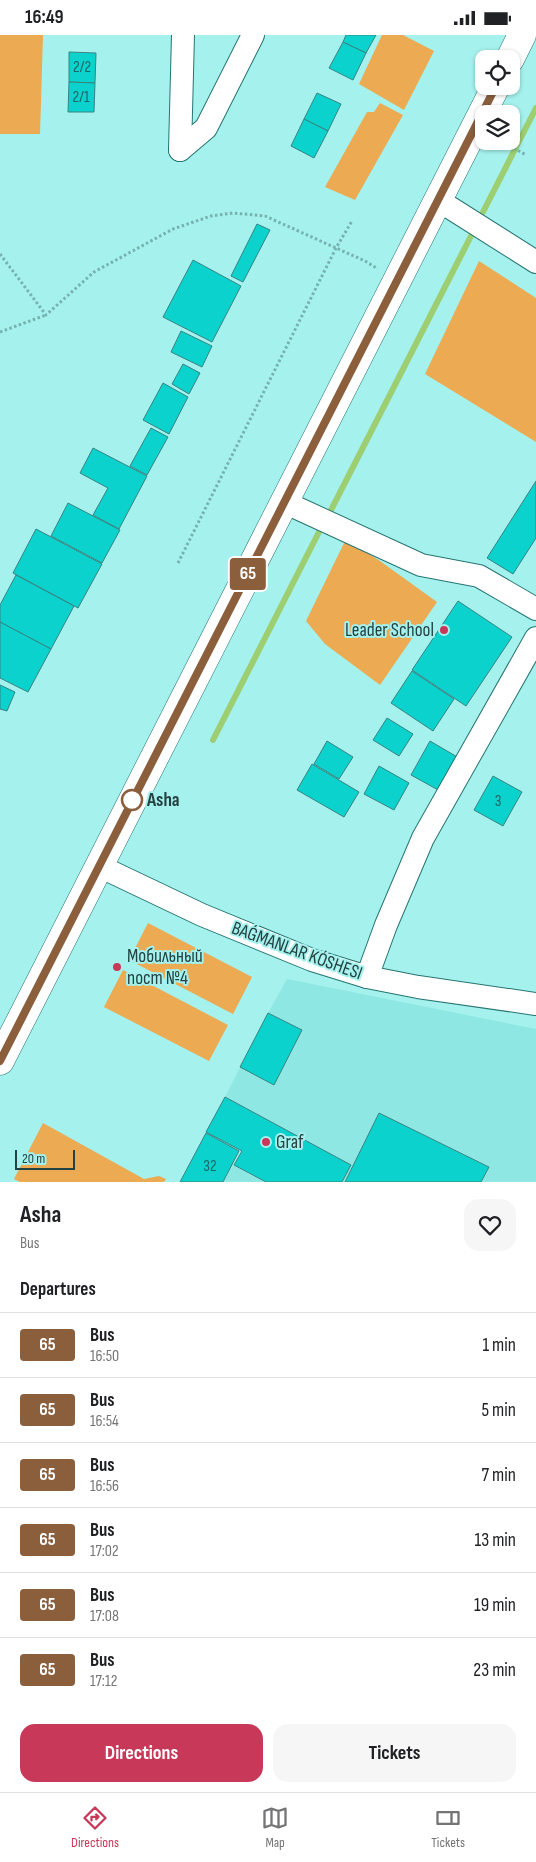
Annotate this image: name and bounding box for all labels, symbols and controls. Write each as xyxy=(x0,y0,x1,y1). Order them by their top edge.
text: 16:49 xyxy=(25,6,64,29)
map controls xyxy=(475,50,520,150)
button: locate xyxy=(475,50,520,95)
house number: 2/2 xyxy=(73,58,91,77)
house number: 2/1 xyxy=(72,88,90,107)
button: layers xyxy=(475,105,520,150)
line badge: 65 xyxy=(226,558,270,590)
text: 65 xyxy=(240,563,256,584)
place label: Leader School xyxy=(345,619,434,642)
marker: Leader School xyxy=(438,624,450,636)
marker: Asha xyxy=(121,789,143,811)
place label: Asha xyxy=(146,789,180,812)
house number: 3 xyxy=(495,792,501,811)
street label: BAǴMANLAR KÓSHESI xyxy=(229,917,365,985)
place label: Мобильный пост №4 xyxy=(127,945,203,990)
marker: Мобильный пост №4 xyxy=(111,961,123,973)
place label: Graf xyxy=(276,1131,304,1154)
marker: Graf xyxy=(260,1136,272,1148)
scale bar xyxy=(15,1147,75,1170)
text: 20 m xyxy=(22,1150,45,1167)
house number: 32 xyxy=(203,1157,217,1176)
button: heart xyxy=(464,1199,516,1251)
text: Asha xyxy=(20,1200,61,1229)
text: Bus xyxy=(20,1234,40,1253)
text: Departures xyxy=(20,1278,96,1301)
text: Bus xyxy=(90,1324,115,1347)
text: 65 xyxy=(39,1334,56,1355)
text: 1 min xyxy=(482,1334,516,1357)
text: 16:50 xyxy=(90,1347,119,1366)
text: Bus xyxy=(90,1389,115,1412)
text: 65 xyxy=(39,1399,56,1420)
text: 5 min xyxy=(481,1399,516,1422)
text: 16:54 xyxy=(90,1412,119,1431)
text: Bus xyxy=(90,1454,115,1477)
text: 65 xyxy=(39,1464,56,1485)
text: 7 min xyxy=(482,1464,516,1487)
text: 16:56 xyxy=(90,1477,119,1496)
text: Bus xyxy=(90,1519,115,1542)
text: 65 xyxy=(39,1529,56,1550)
text: 13 min xyxy=(475,1529,516,1552)
text: 17:02 xyxy=(90,1542,119,1561)
text: Bus xyxy=(90,1584,115,1607)
text: 65 xyxy=(39,1594,56,1615)
text: 19 min xyxy=(474,1594,516,1617)
text: 17:08 xyxy=(90,1607,119,1626)
text: Bus xyxy=(90,1649,115,1672)
text: 65 xyxy=(39,1659,56,1680)
text: 23 min xyxy=(473,1659,516,1682)
text: 17:12 xyxy=(90,1672,117,1691)
button: Directions xyxy=(20,1724,263,1782)
button: Tickets xyxy=(273,1724,516,1782)
tab: Directions xyxy=(71,1804,119,1851)
tab: Map xyxy=(261,1804,289,1851)
tab: Tickets xyxy=(431,1804,465,1851)

